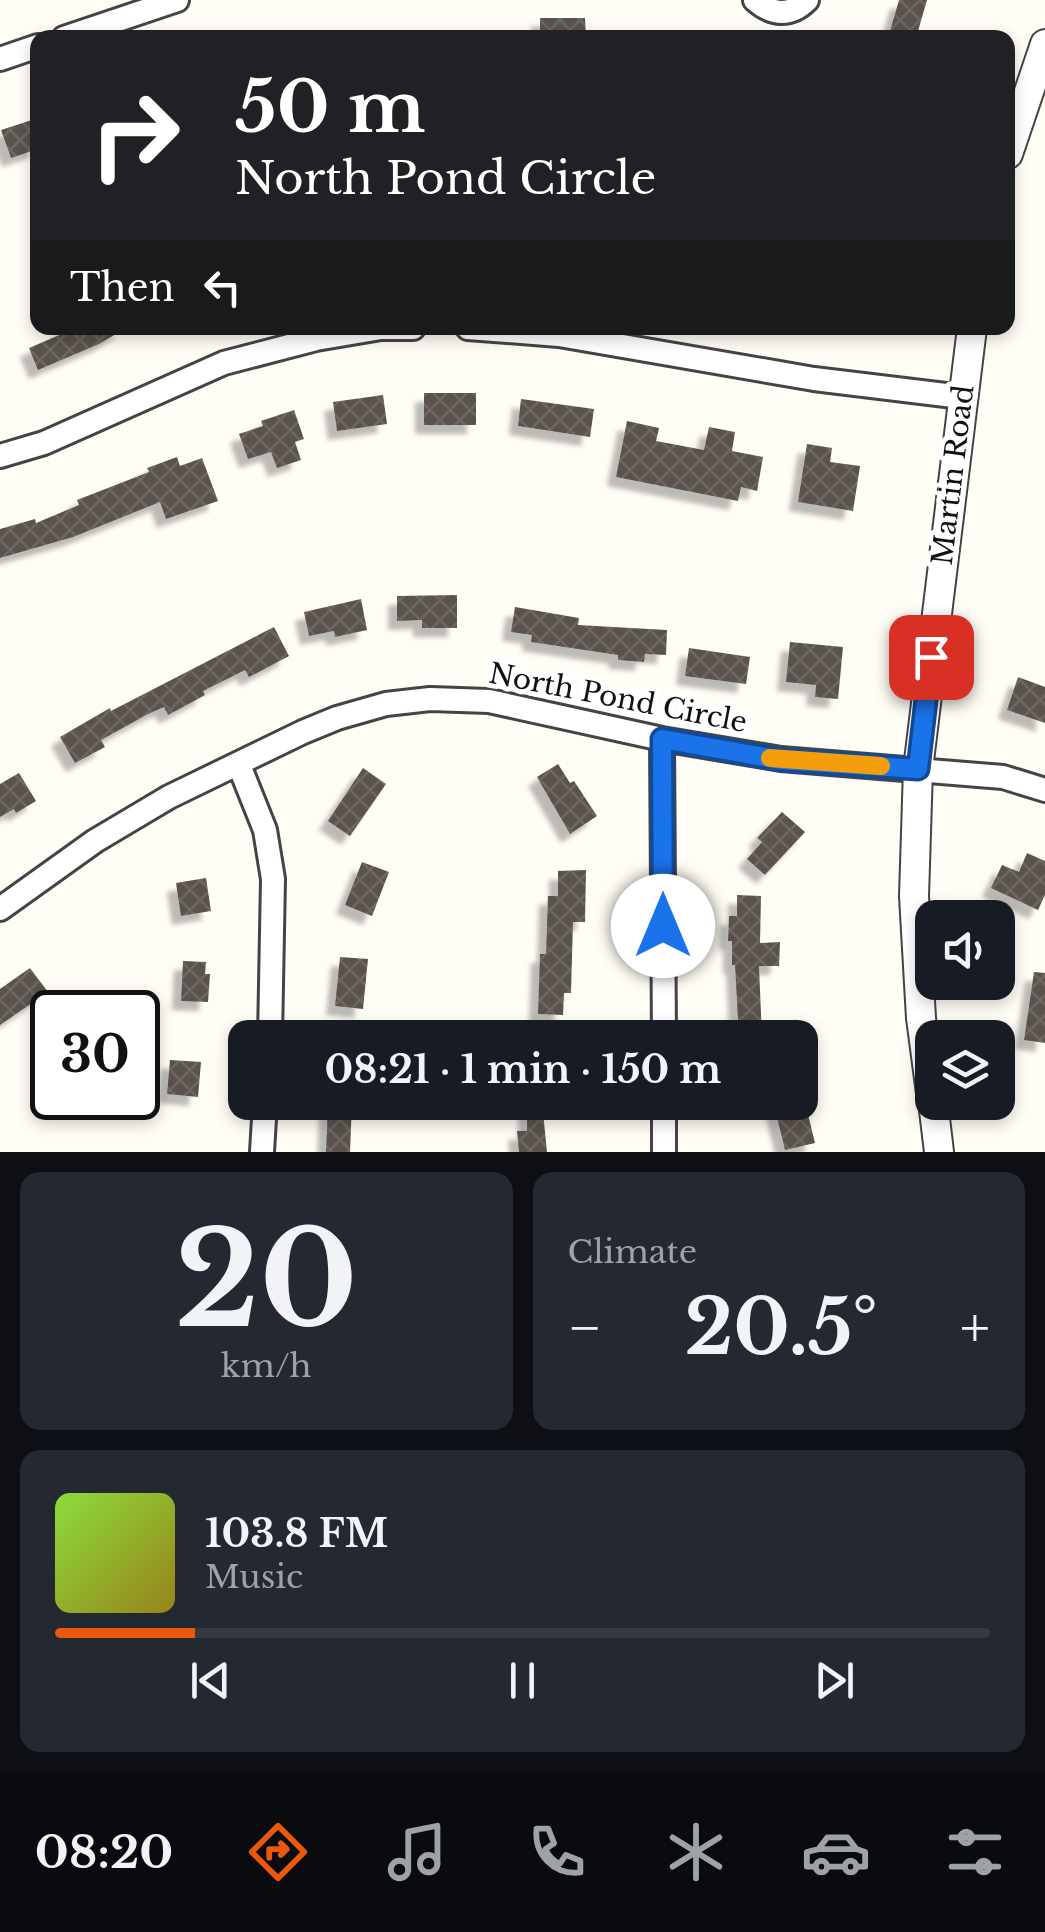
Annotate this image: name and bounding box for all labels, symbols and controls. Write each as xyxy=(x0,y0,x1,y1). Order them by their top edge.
text: 50 m xyxy=(235,64,426,151)
icon: right xyxy=(70,70,200,200)
text: North Pond Circle xyxy=(235,150,656,206)
icon: left xyxy=(195,260,250,315)
text: Then xyxy=(70,264,175,311)
street label: Martin Road xyxy=(925,383,981,567)
pin xyxy=(889,615,974,700)
icon: arrive xyxy=(904,630,959,685)
street label: North Pond Circle xyxy=(486,656,750,740)
position arrow xyxy=(611,874,715,978)
map controls xyxy=(915,900,1015,1120)
button: sound xyxy=(915,900,1015,1000)
speed limit sign: 30 xyxy=(30,990,160,1120)
button: layers xyxy=(915,1020,1015,1120)
text: 08:21 · 1 min · 150 m xyxy=(325,1046,721,1093)
text: 20 xyxy=(175,1200,358,1361)
text: Climate xyxy=(568,1232,697,1272)
text: 20.5° xyxy=(684,1281,878,1374)
text: − xyxy=(568,1294,602,1362)
text: + xyxy=(960,1294,990,1362)
text: km/h xyxy=(221,1346,312,1386)
text: 103.8 FM xyxy=(205,1510,388,1557)
text: Music xyxy=(205,1557,303,1597)
icon: previous xyxy=(183,1653,238,1708)
icon: pause xyxy=(495,1653,550,1708)
icon: next xyxy=(807,1653,862,1708)
icon: directions xyxy=(243,1817,313,1887)
icon: music xyxy=(382,1817,452,1887)
icon: phone xyxy=(522,1817,592,1887)
icon: climate xyxy=(661,1817,731,1887)
icon: car xyxy=(801,1817,871,1887)
icon: filters xyxy=(940,1817,1010,1887)
text: 08:20 xyxy=(35,1824,173,1880)

